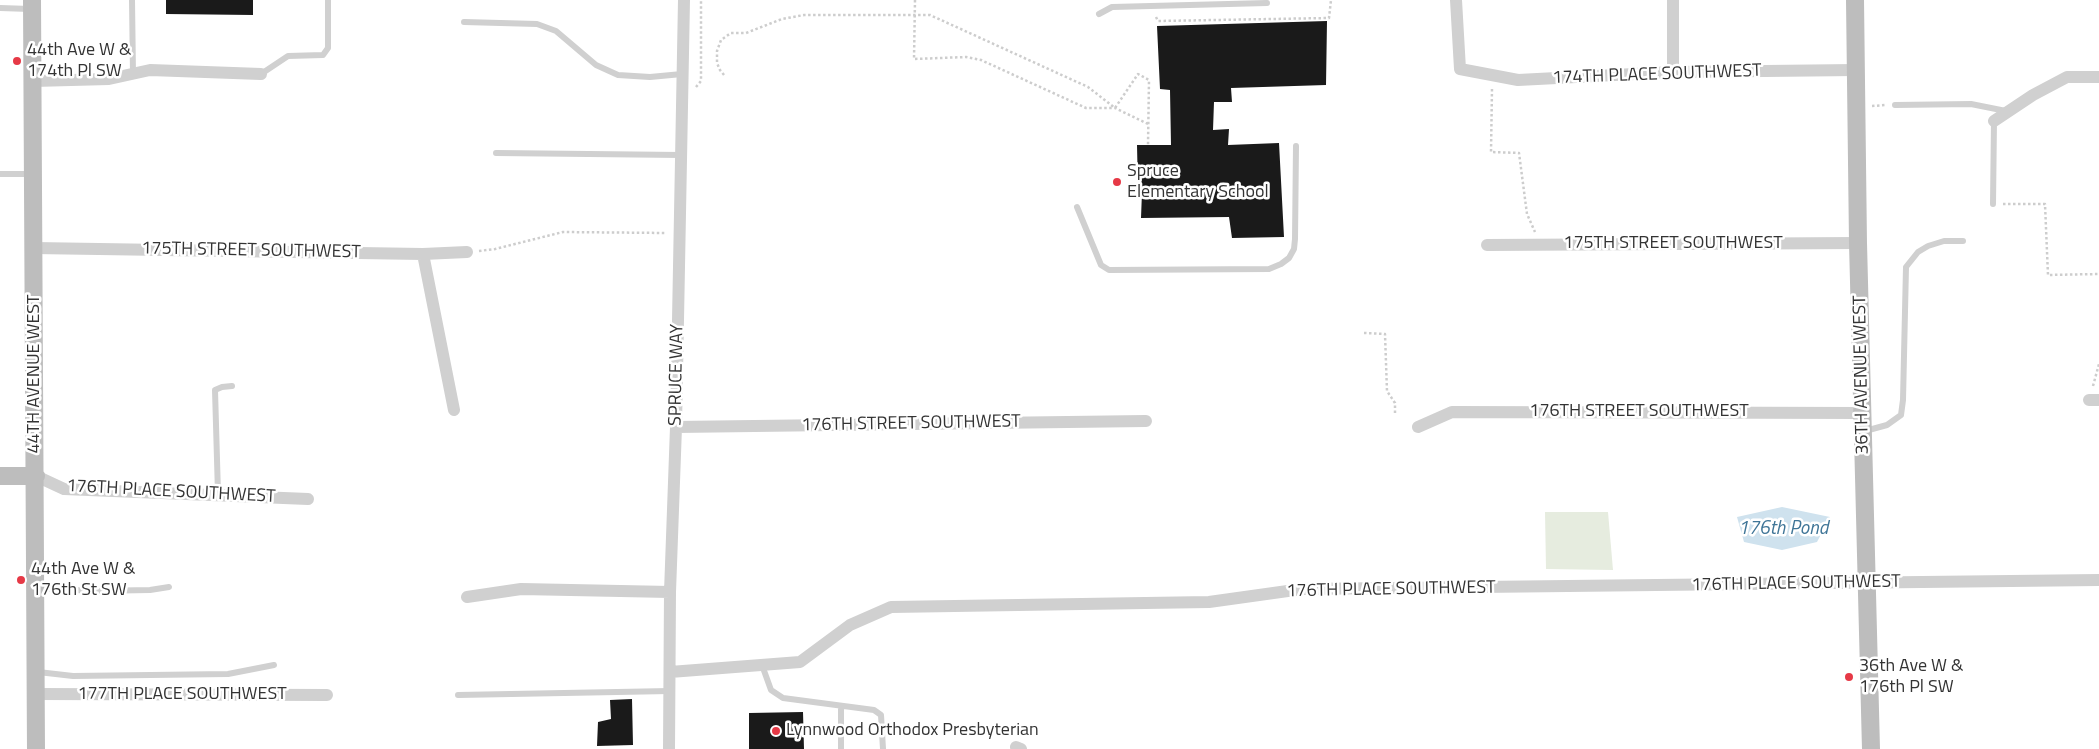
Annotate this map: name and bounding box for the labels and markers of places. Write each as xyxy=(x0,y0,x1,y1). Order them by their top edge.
place label: 44th Ave W & 174th Pl SW xyxy=(27,40,131,82)
marker: 44th Ave W & 174th Pl SW xyxy=(11,55,23,67)
place label: Spruce Elementary School xyxy=(1127,161,1269,203)
marker: Spruce Elementary School xyxy=(1111,176,1123,188)
place label: 44th Ave W & 176th St SW xyxy=(31,559,135,602)
marker: 44th Ave W & 176th St SW xyxy=(15,574,27,586)
place label: 36th Ave W & 176th Pl SW xyxy=(1859,656,1963,699)
marker: 36th Ave W & 176th Pl SW xyxy=(1843,671,1855,683)
place label: Lynnwood Orthodox Presbyterian xyxy=(786,720,1039,742)
marker: Lynnwood Orthodox Presbyterian xyxy=(770,725,782,737)

